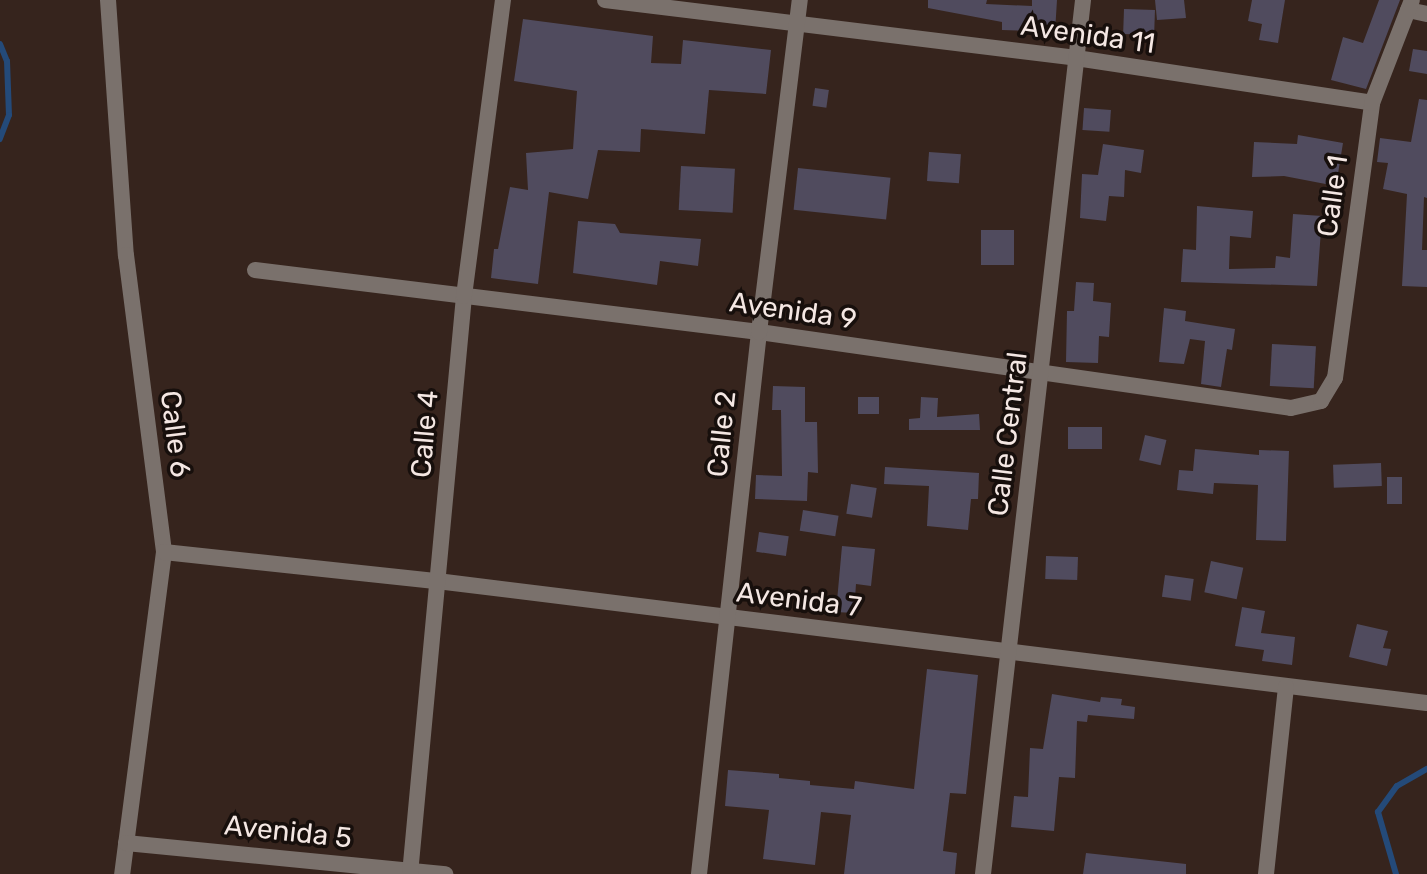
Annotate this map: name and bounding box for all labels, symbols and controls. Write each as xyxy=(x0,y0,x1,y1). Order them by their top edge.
street label: Avenida 11 xyxy=(1019,9,1157,61)
street label: Calle 1 xyxy=(1311,153,1355,239)
street label: Avenida 9 xyxy=(727,285,859,337)
street label: Calle Central xyxy=(981,350,1035,518)
street label: Calle 6 xyxy=(153,389,197,479)
street label: Calle 4 xyxy=(404,389,446,479)
street label: Calle 2 xyxy=(701,389,743,479)
street label: Avenida 7 xyxy=(735,576,863,624)
street label: Avenida 5 xyxy=(223,809,353,855)

